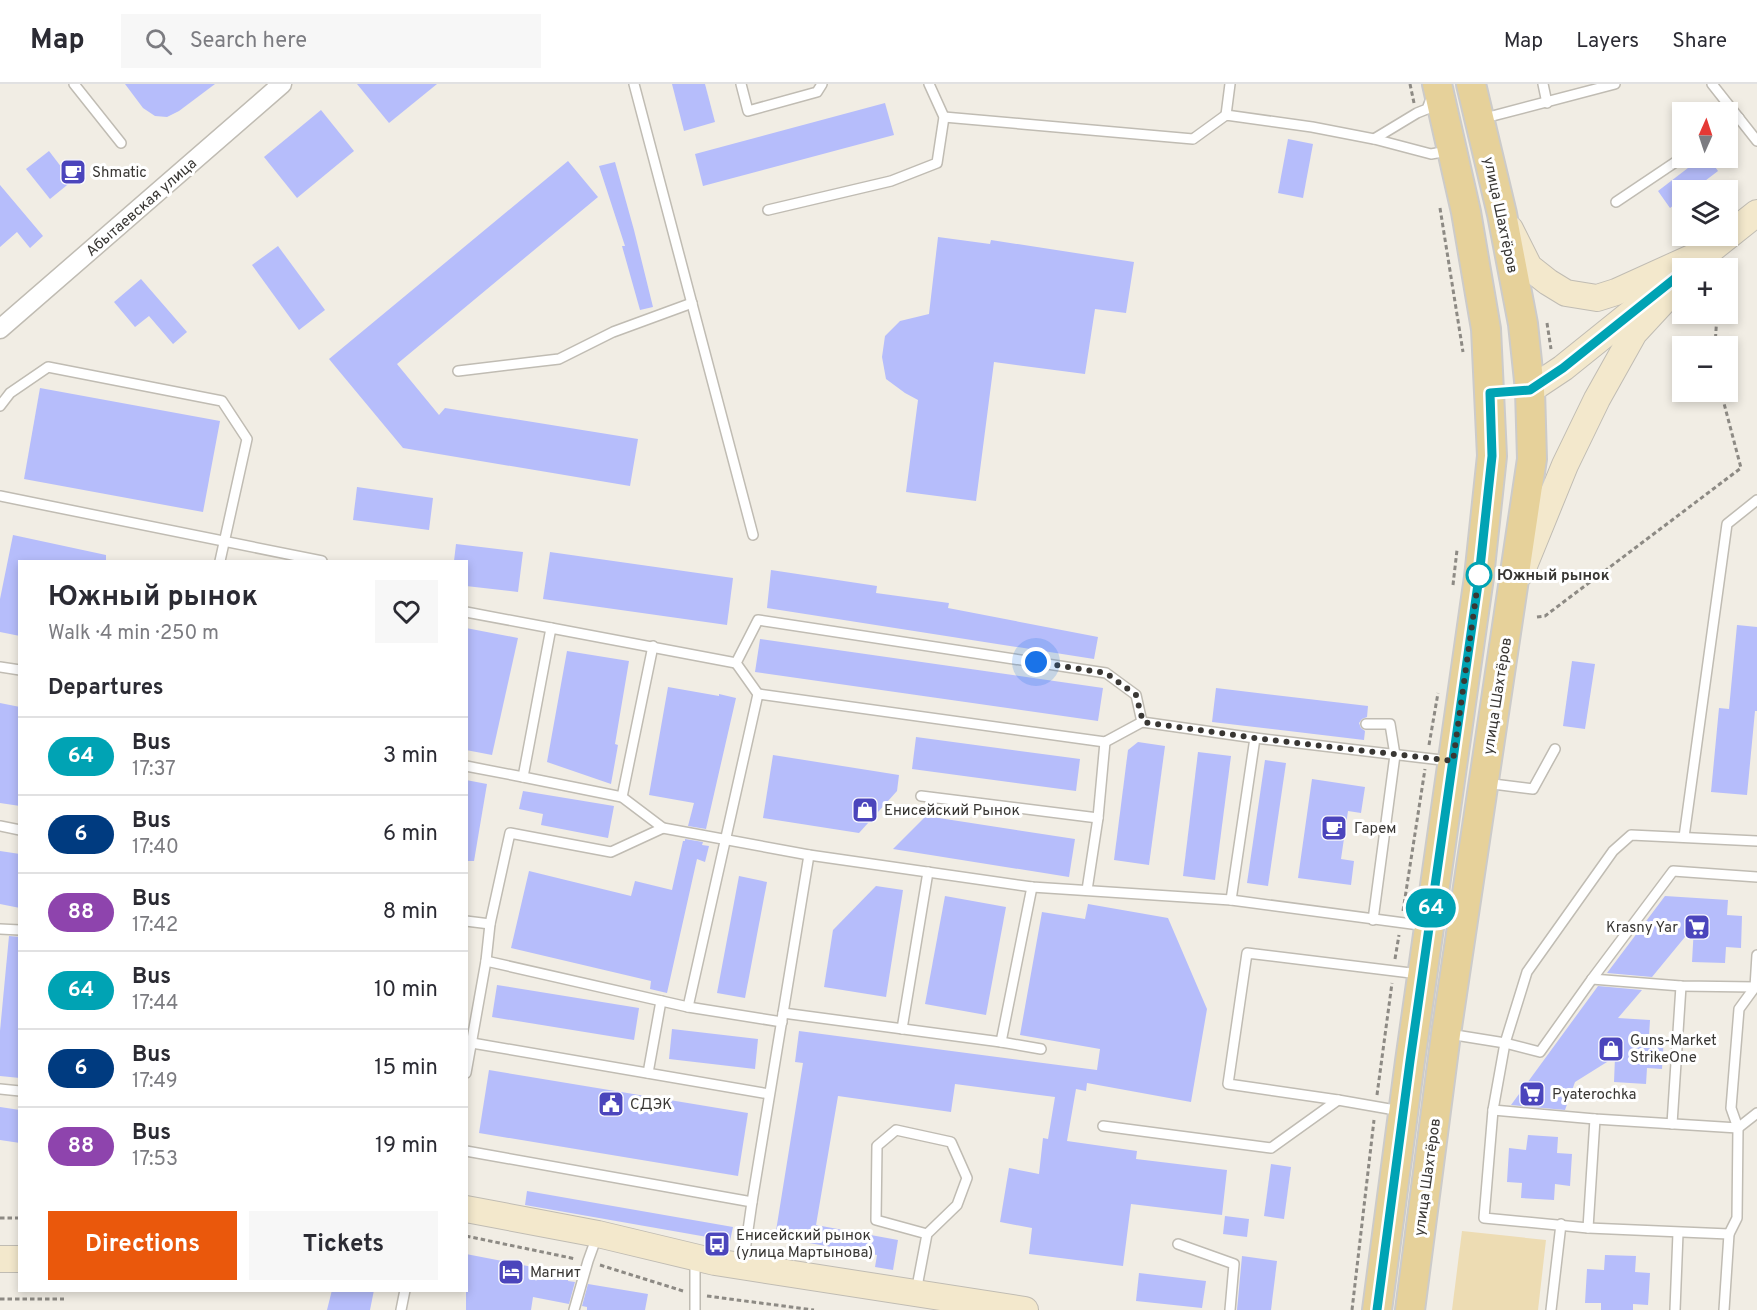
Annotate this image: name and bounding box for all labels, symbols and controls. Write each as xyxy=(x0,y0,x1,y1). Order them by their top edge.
search box xyxy=(121,14,541,68)
text: Map xyxy=(30,23,85,59)
icon: search xyxy=(142,25,175,58)
text: Search here xyxy=(190,28,307,55)
text: Map xyxy=(1504,28,1543,55)
text: Layers xyxy=(1576,28,1639,55)
text: Share xyxy=(1672,28,1727,55)
north arrow xyxy=(1672,102,1738,168)
map controls xyxy=(1672,102,1738,402)
street label: Абытаевская улица xyxy=(83,155,201,261)
street label: улица Шахтёров xyxy=(1478,155,1521,275)
cafe icon: Shmatic xyxy=(58,157,88,187)
place label: Shmatic xyxy=(92,164,147,183)
button: layers xyxy=(1672,180,1738,246)
button: + xyxy=(1672,258,1738,324)
button: − xyxy=(1672,336,1738,402)
marker: Южный рынок xyxy=(1466,562,1492,588)
place label: Южный рынок xyxy=(1497,567,1610,586)
text: Южный рынок xyxy=(48,580,258,616)
button: heart xyxy=(375,580,438,643)
text: Walk · 4 min · 250 m xyxy=(48,621,219,647)
street label: улица Шахтёров xyxy=(1480,636,1517,756)
your location xyxy=(1021,647,1051,677)
text: Departures xyxy=(48,675,164,702)
text: Bus xyxy=(132,730,171,757)
text: 64 xyxy=(68,743,94,770)
text: 3 min xyxy=(383,743,438,770)
text: 17:37 xyxy=(132,757,176,783)
shop icon: Енисейский Рынок xyxy=(850,795,880,825)
place label: Енисейский Рынок xyxy=(884,802,1020,821)
text: Bus xyxy=(132,808,171,835)
cafe icon: Гарем xyxy=(1319,813,1349,843)
place label: Гарем xyxy=(1354,820,1396,839)
text: 6 xyxy=(75,821,87,848)
text: 6 min xyxy=(383,821,438,848)
text: 17:40 xyxy=(132,835,179,861)
text: Bus xyxy=(132,886,171,913)
line badge: 64 xyxy=(1404,888,1458,928)
text: 64 xyxy=(1418,895,1444,922)
text: 88 xyxy=(68,899,94,926)
text: 8 min xyxy=(383,899,438,926)
supermarket icon: Krasny Yar xyxy=(1682,912,1712,942)
text: 17:42 xyxy=(132,913,178,939)
place label: Krasny Yar xyxy=(1606,919,1678,938)
text: Bus xyxy=(132,964,171,991)
text: 64 xyxy=(68,977,94,1004)
text: 10 min xyxy=(374,977,438,1004)
text: 17:44 xyxy=(132,991,178,1017)
place label: Guns-Market StrikeOne xyxy=(1630,1032,1717,1068)
shop icon: Guns-Market StrikeOne xyxy=(1596,1034,1626,1064)
text: Bus xyxy=(132,1042,171,1069)
text: 6 xyxy=(75,1055,87,1082)
text: 15 min xyxy=(374,1055,438,1082)
text: 17:49 xyxy=(132,1069,178,1095)
supermarket icon: Pyaterochka xyxy=(1517,1079,1547,1109)
place label: Pyaterochka xyxy=(1552,1086,1636,1105)
public building icon: СДЭК xyxy=(596,1089,626,1119)
place label: СДЭК xyxy=(630,1096,672,1115)
street label: улица Шахтёров xyxy=(1411,1117,1446,1237)
text: Bus xyxy=(132,1120,171,1147)
text: 88 xyxy=(68,1133,94,1160)
text: 19 min xyxy=(375,1133,438,1160)
text: 17:53 xyxy=(132,1147,178,1173)
button: Directions xyxy=(48,1211,237,1280)
button: Tickets xyxy=(249,1211,438,1280)
place label: Енисейский рынок (улица Мартынова) xyxy=(736,1227,873,1263)
bus stop icon: Енисейский рынок (улица Мартынова) xyxy=(702,1229,732,1259)
hotel icon: Магнит xyxy=(496,1257,526,1287)
place label: Магнит xyxy=(530,1264,581,1283)

